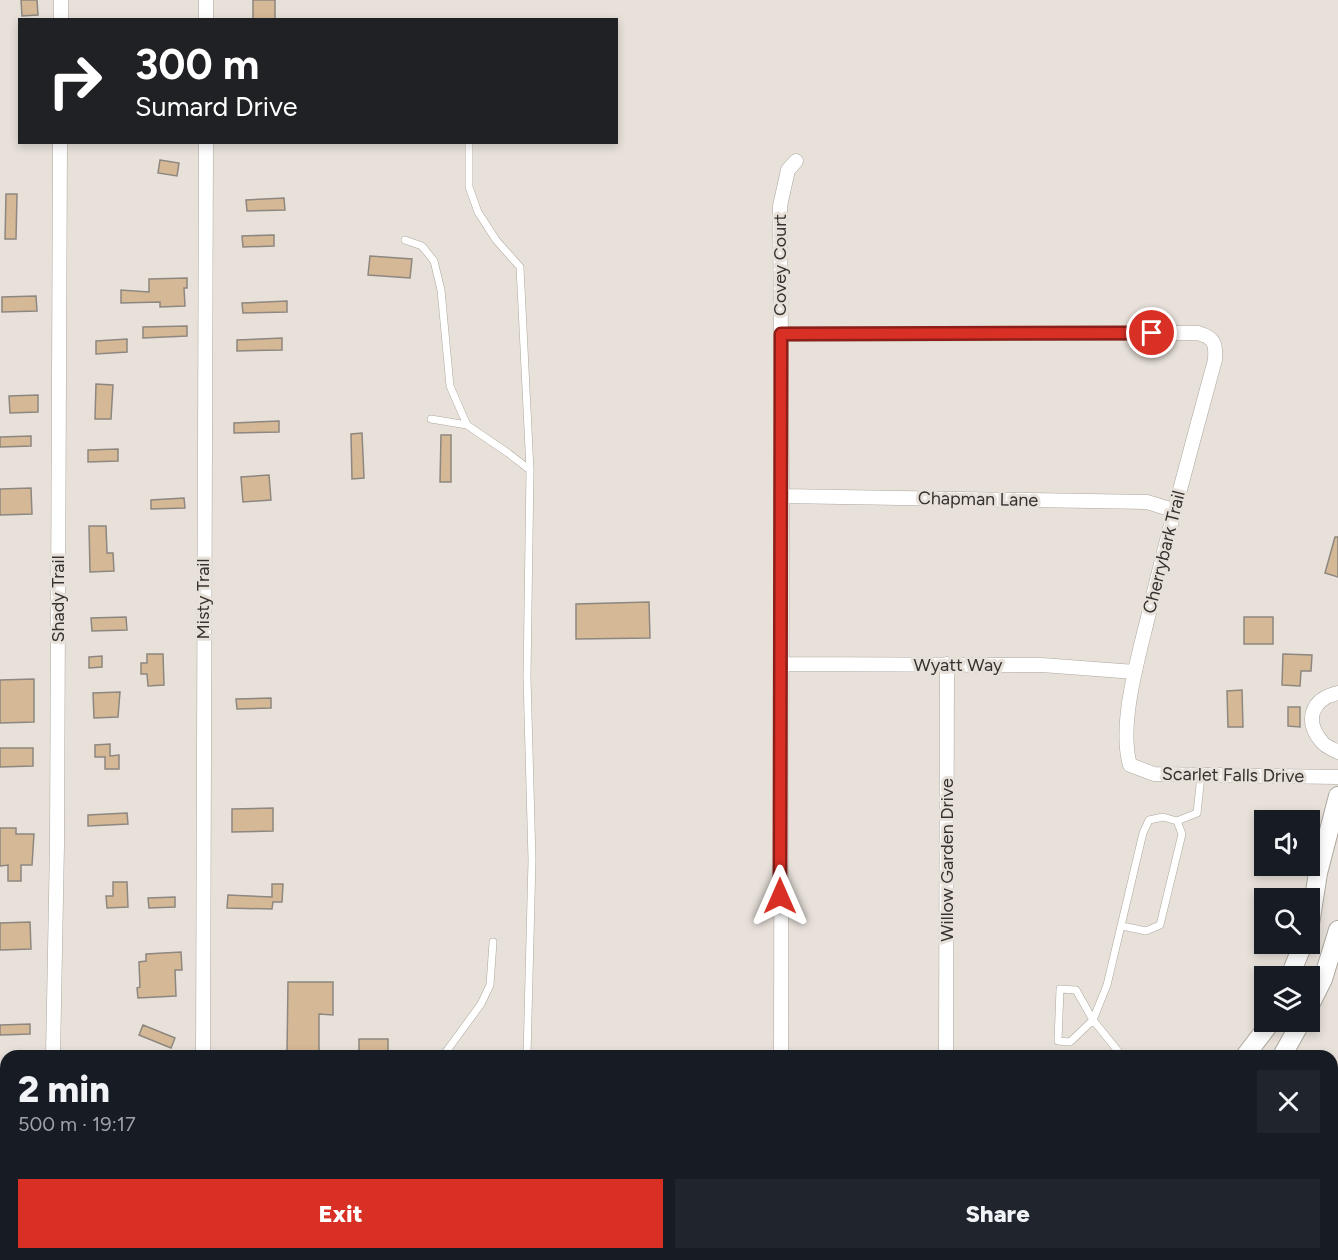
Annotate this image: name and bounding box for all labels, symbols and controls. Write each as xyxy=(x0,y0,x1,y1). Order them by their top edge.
text: 300 m xyxy=(135,39,259,90)
icon: right xyxy=(36,42,114,120)
text: Sumard Drive xyxy=(135,90,297,123)
street label: Covey Court xyxy=(769,214,791,316)
pin xyxy=(1126,307,1177,358)
icon: arrive xyxy=(1135,316,1168,349)
street label: Chapman Lane xyxy=(918,487,1038,511)
street label: Cherrybark Trail xyxy=(1138,488,1190,616)
street label: Shady Trail xyxy=(47,555,69,643)
street label: Misty Trail xyxy=(192,558,214,640)
street label: Wyatt Way xyxy=(914,654,1003,676)
street label: Scarlet Falls Drive xyxy=(1162,763,1305,787)
street label: Willow Garden Drive xyxy=(936,778,958,942)
map controls xyxy=(1254,810,1320,1032)
button: sound xyxy=(1254,810,1320,876)
position arrow xyxy=(748,864,812,928)
button: search xyxy=(1254,888,1320,954)
button: layers xyxy=(1254,966,1320,1032)
text: 2 min xyxy=(18,1068,110,1111)
button: close xyxy=(1257,1070,1320,1133)
text: 500 m · 19:17 xyxy=(18,1112,136,1136)
button: Exit xyxy=(18,1179,663,1248)
button: Share xyxy=(675,1179,1320,1248)

